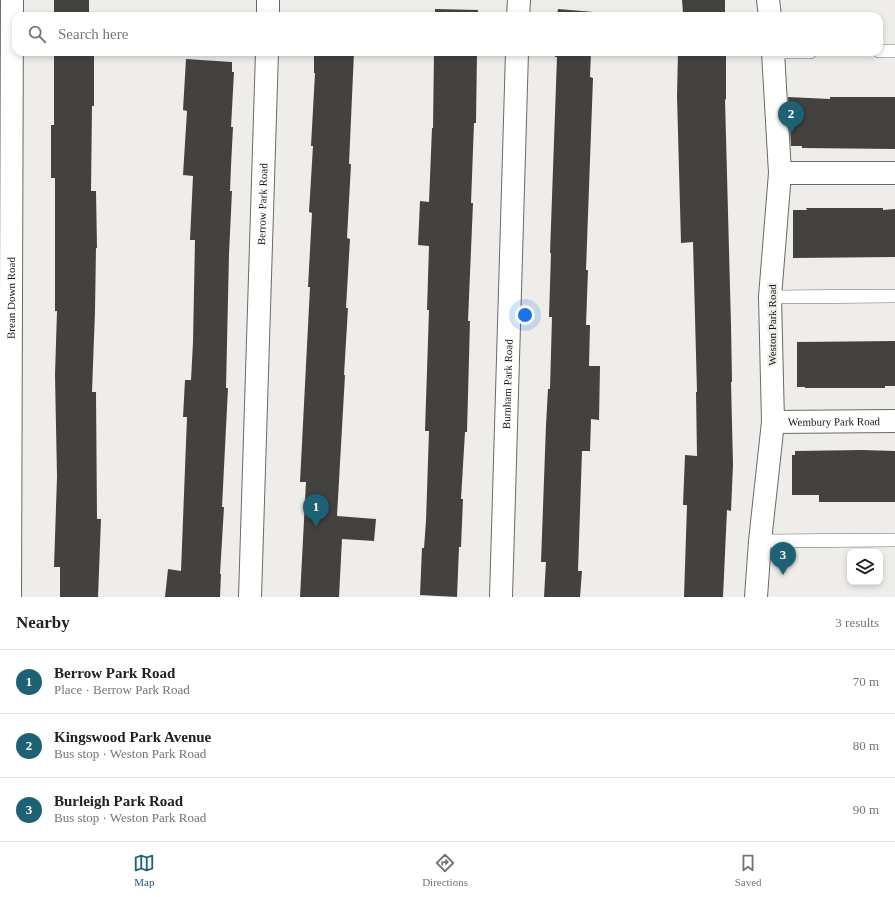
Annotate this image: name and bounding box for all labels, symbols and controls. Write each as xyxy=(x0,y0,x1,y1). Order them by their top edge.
search box xyxy=(12,12,883,56)
icon: search xyxy=(26,23,48,45)
text: Search here xyxy=(58,26,128,42)
pin: 2 xyxy=(778,101,804,134)
street label: Berrow Park Road xyxy=(255,163,270,245)
street label: Brean Down Road xyxy=(5,257,17,339)
street label: Weston Park Road xyxy=(766,284,778,366)
your location xyxy=(515,305,535,325)
street label: Burnham Park Road xyxy=(500,338,515,429)
street label: Wembury Park Road xyxy=(788,415,881,428)
pin: 1 xyxy=(303,494,329,527)
pin: 3 xyxy=(770,542,796,575)
map controls xyxy=(847,549,883,585)
button: layers xyxy=(847,549,883,585)
text: Nearby xyxy=(16,613,70,632)
text: 3 results xyxy=(835,615,879,630)
text: Berrow Park Road xyxy=(54,665,175,681)
text: 1 xyxy=(26,674,32,689)
text: 70 m xyxy=(853,674,879,689)
text: Place · Berrow Park Road xyxy=(54,682,190,697)
text: Kingswood Park Avenue xyxy=(54,729,211,745)
text: 2 xyxy=(26,738,32,753)
text: 80 m xyxy=(853,738,879,753)
text: Bus stop · Weston Park Road xyxy=(54,746,206,761)
text: Burleigh Park Road xyxy=(54,793,183,809)
text: 3 xyxy=(26,802,32,817)
text: 90 m xyxy=(853,802,879,817)
text: Bus stop · Weston Park Road xyxy=(54,810,206,825)
tab: Map xyxy=(133,852,155,888)
tab: Directions xyxy=(422,852,468,888)
tab: Saved xyxy=(735,852,762,888)

